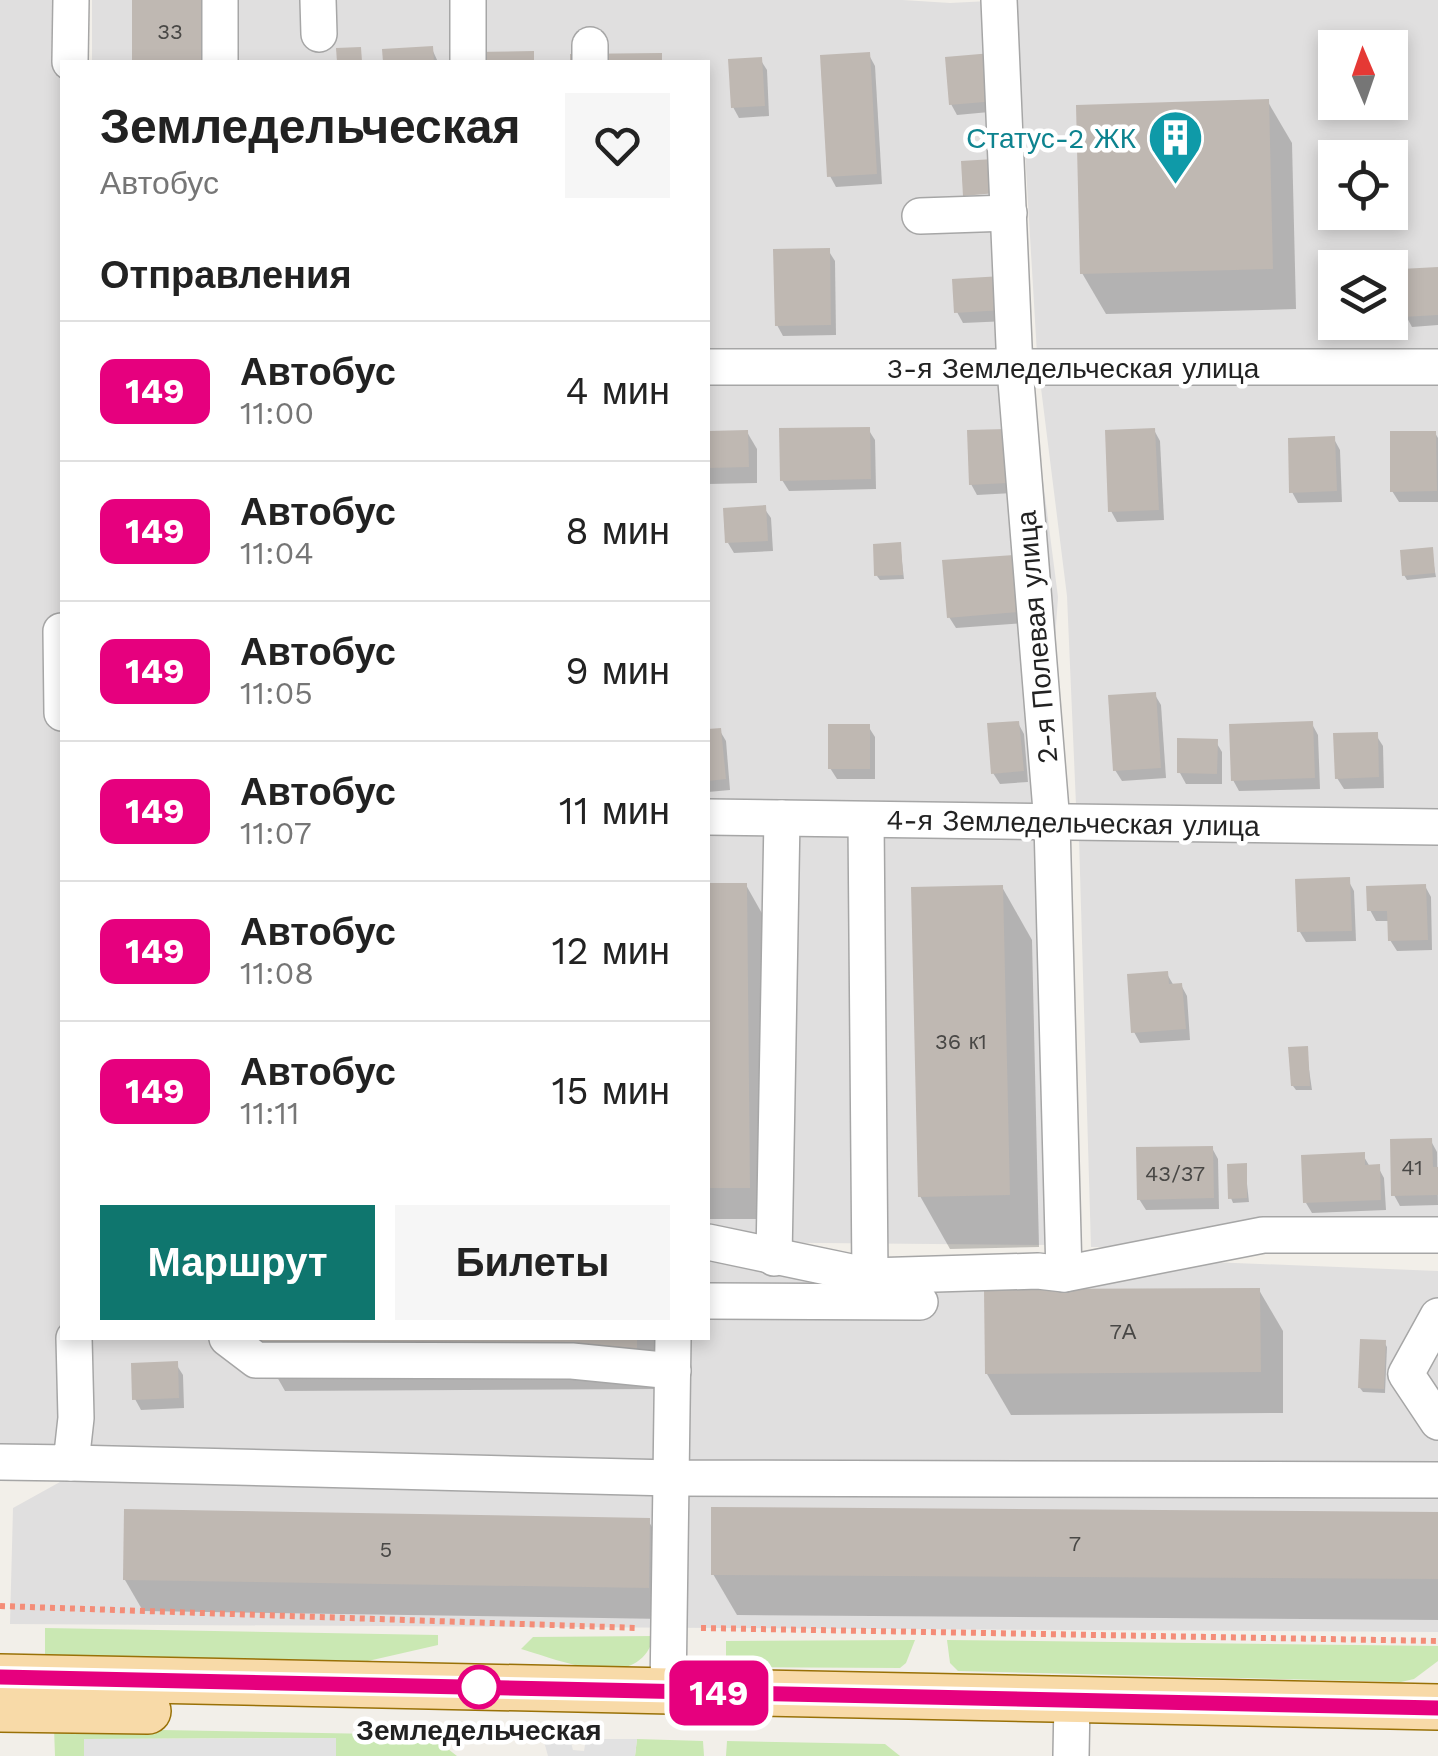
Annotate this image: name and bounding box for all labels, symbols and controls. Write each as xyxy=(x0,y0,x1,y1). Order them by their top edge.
house number: 33 xyxy=(157,19,183,44)
north arrow xyxy=(1318,30,1408,120)
map controls xyxy=(1318,30,1408,340)
button: heart xyxy=(565,93,670,198)
text: Земледельческая xyxy=(100,98,521,155)
building icon: Статус-2 ЖК xyxy=(1145,108,1205,187)
place label: Статус-2 ЖК xyxy=(966,122,1137,155)
button: locate xyxy=(1318,140,1408,230)
text: Автобус xyxy=(100,164,219,202)
button: layers xyxy=(1318,250,1408,340)
text: Отправления xyxy=(100,253,352,297)
text: Автобус xyxy=(240,350,396,394)
street label: 3-я Земледельческая улица xyxy=(887,352,1260,385)
text: 4 мин xyxy=(565,369,670,413)
text: 149 xyxy=(125,370,185,412)
text: 11:00 xyxy=(240,394,314,432)
text: Автобус xyxy=(240,490,396,534)
text: 8 мин xyxy=(565,509,670,553)
street label: 2-я Полевая улица xyxy=(1009,509,1064,765)
text: 149 xyxy=(125,510,185,552)
text: 11:04 xyxy=(240,534,314,572)
text: Автобус xyxy=(240,630,396,674)
text: 9 мин xyxy=(565,649,670,693)
text: 149 xyxy=(125,650,185,692)
text: 11:05 xyxy=(240,674,313,712)
text: Автобус xyxy=(240,770,396,814)
text: 11 мин xyxy=(559,789,670,833)
text: 149 xyxy=(125,790,185,832)
street label: 4-я Земледельческая улица xyxy=(886,803,1260,843)
text: 11:07 xyxy=(240,814,312,852)
text: Автобус xyxy=(240,910,396,954)
text: 12 мин xyxy=(552,929,670,973)
text: 149 xyxy=(125,930,185,972)
text: 11:08 xyxy=(240,954,314,992)
house number: 36 к1 xyxy=(935,1029,987,1054)
text: Автобус xyxy=(240,1050,396,1094)
text: 15 мин xyxy=(552,1069,670,1113)
text: 149 xyxy=(125,1070,185,1112)
text: 11:11 xyxy=(240,1094,299,1132)
house number: 41 xyxy=(1401,1155,1423,1180)
house number: 43/37 xyxy=(1145,1161,1205,1186)
button: Маршрут xyxy=(100,1205,375,1320)
button: Билеты xyxy=(395,1205,670,1320)
house number: 7А xyxy=(1109,1319,1137,1344)
house number: 7 xyxy=(1069,1531,1081,1556)
house number: 5 xyxy=(380,1537,392,1562)
line badge: 149 xyxy=(662,1660,776,1726)
marker: Земледельческая xyxy=(458,1666,500,1708)
text: 149 xyxy=(689,1672,749,1714)
place label: Земледельческая xyxy=(356,1714,602,1747)

